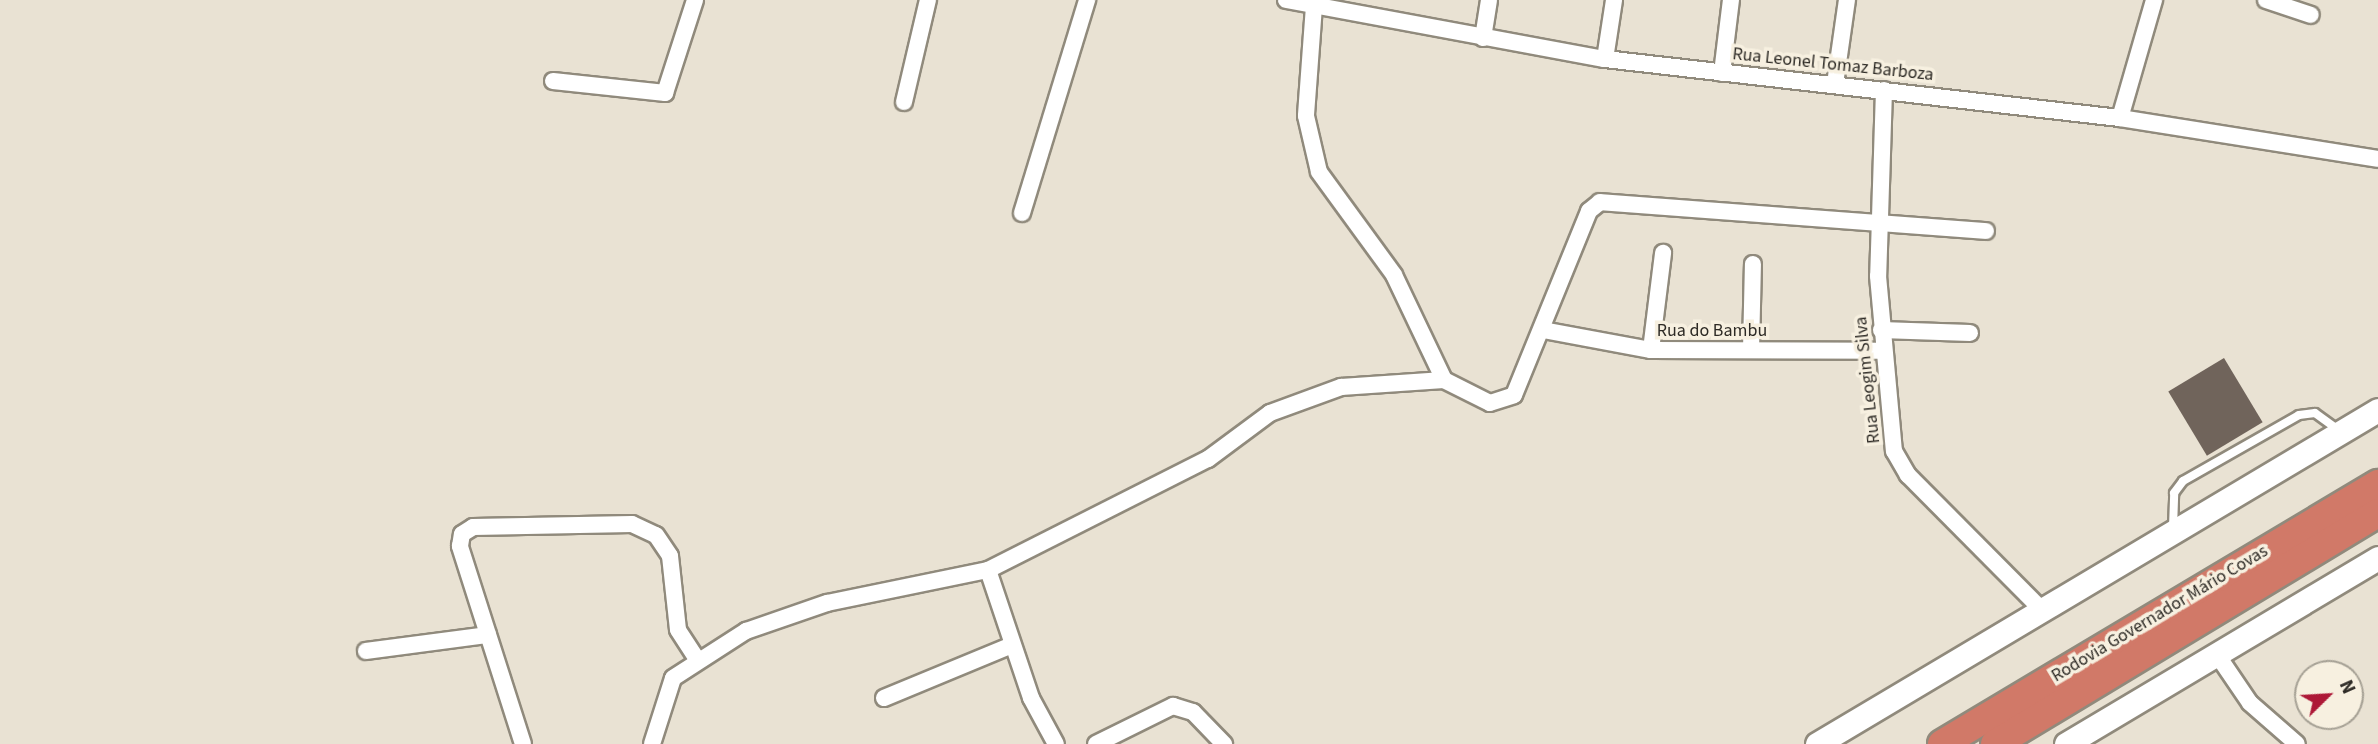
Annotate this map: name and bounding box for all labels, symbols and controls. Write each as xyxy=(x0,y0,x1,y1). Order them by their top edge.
street label: Rua Leonel Tomaz Barboza xyxy=(1731,44,1935,86)
street label: Rua Leogim Silva xyxy=(1851,315,1885,445)
street label: Rua do Bambu xyxy=(1657,320,1767,342)
street label: Rodovia Governador Mário Covas xyxy=(2048,541,2272,687)
north arrow xyxy=(2294,660,2364,730)
text: N xyxy=(2332,676,2362,698)

